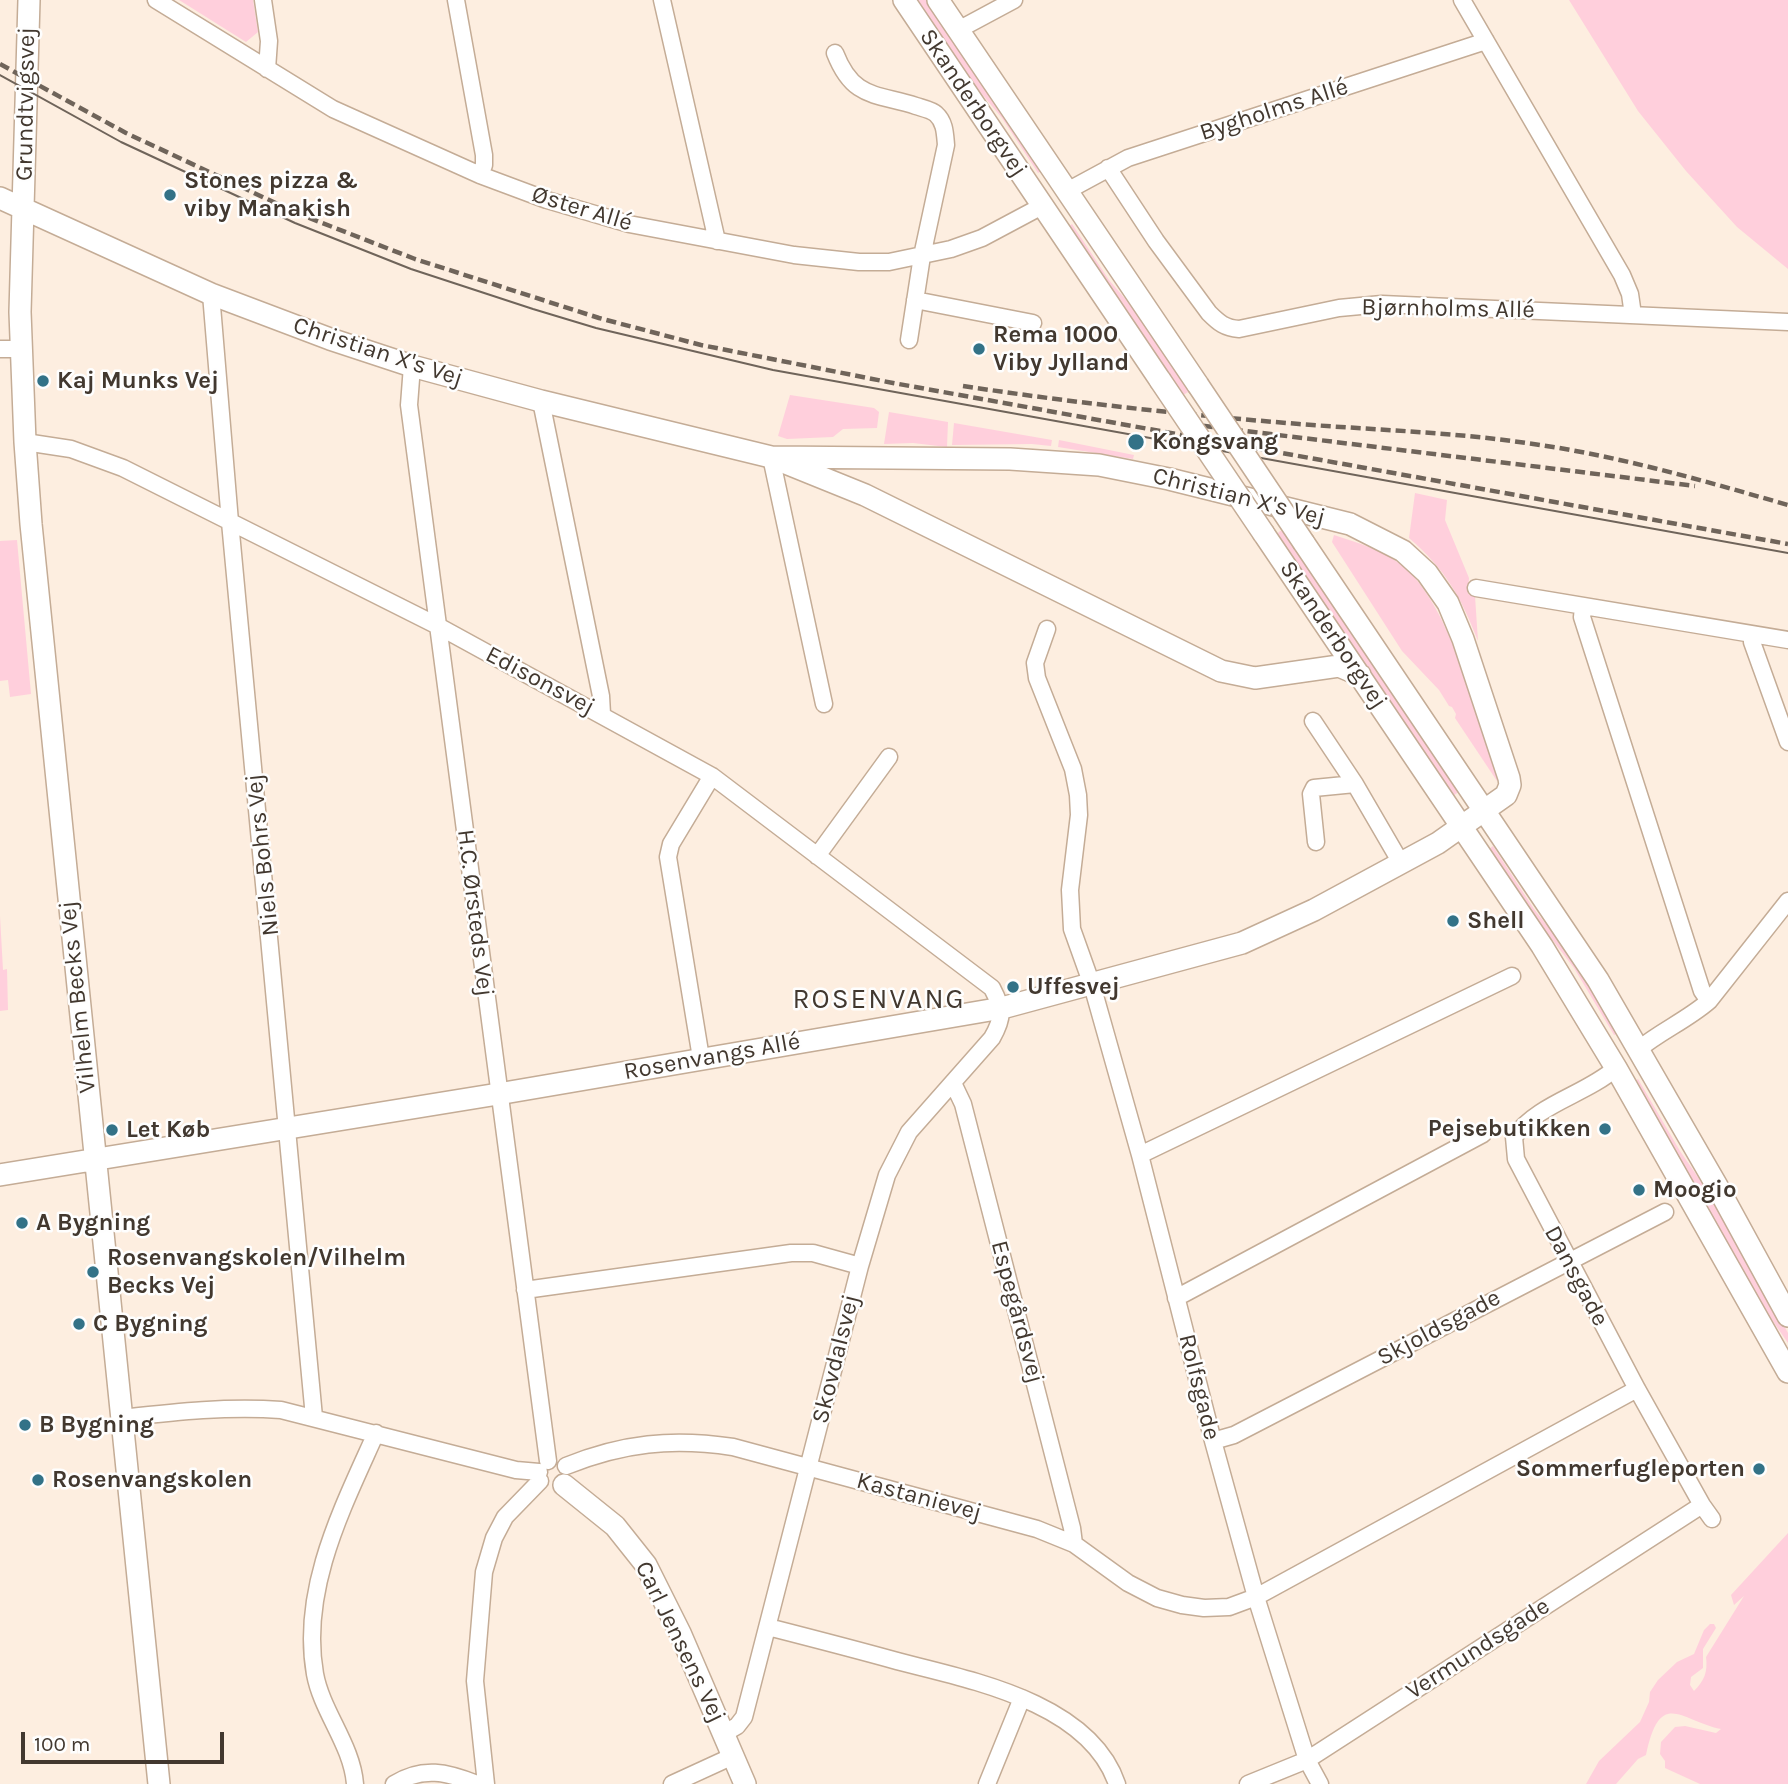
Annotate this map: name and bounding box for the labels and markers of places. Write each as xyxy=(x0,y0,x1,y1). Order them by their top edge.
place label: Stones pizza & viby Manakish xyxy=(184,167,358,223)
marker: Stones pizza & viby Manakish xyxy=(162,187,178,203)
place label: Rema 1000 Viby Jylland xyxy=(993,321,1129,377)
marker: Rema 1000 Viby Jylland xyxy=(971,341,987,357)
place label: Kaj Munks Vej xyxy=(57,367,219,395)
marker: Kaj Munks Vej xyxy=(35,373,51,389)
place label: Kongsvang xyxy=(1152,428,1278,456)
marker: Kongsvang xyxy=(1126,432,1146,452)
place label: Shell xyxy=(1467,907,1525,935)
marker: Shell xyxy=(1445,913,1461,929)
place label: Uffesvej xyxy=(1027,973,1120,1001)
marker: Uffesvej xyxy=(1005,979,1021,995)
place label: Pejsebutikken xyxy=(1428,1115,1591,1143)
place label: Let Køb xyxy=(126,1116,210,1144)
marker: Pejsebutikken xyxy=(1597,1121,1613,1137)
marker: Let Køb xyxy=(104,1122,120,1138)
place label: Moogio xyxy=(1653,1176,1737,1204)
marker: Moogio xyxy=(1631,1182,1647,1198)
place label: A Bygning xyxy=(36,1209,150,1237)
marker: A Bygning xyxy=(14,1215,30,1231)
place label: Rosenvangskolen/Vilhelm Becks Vej xyxy=(107,1244,406,1300)
marker: Rosenvangskolen/Vilhelm Becks Vej xyxy=(85,1264,101,1280)
place label: C Bygning xyxy=(93,1310,208,1338)
marker: C Bygning xyxy=(71,1316,87,1332)
place label: B Bygning xyxy=(39,1411,154,1439)
marker: B Bygning xyxy=(17,1417,33,1433)
place label: Sommerfugleporten xyxy=(1516,1455,1745,1483)
marker: Sommerfugleporten xyxy=(1751,1461,1767,1477)
place label: Rosenvangskolen xyxy=(52,1466,252,1494)
marker: Rosenvangskolen xyxy=(30,1472,46,1488)

